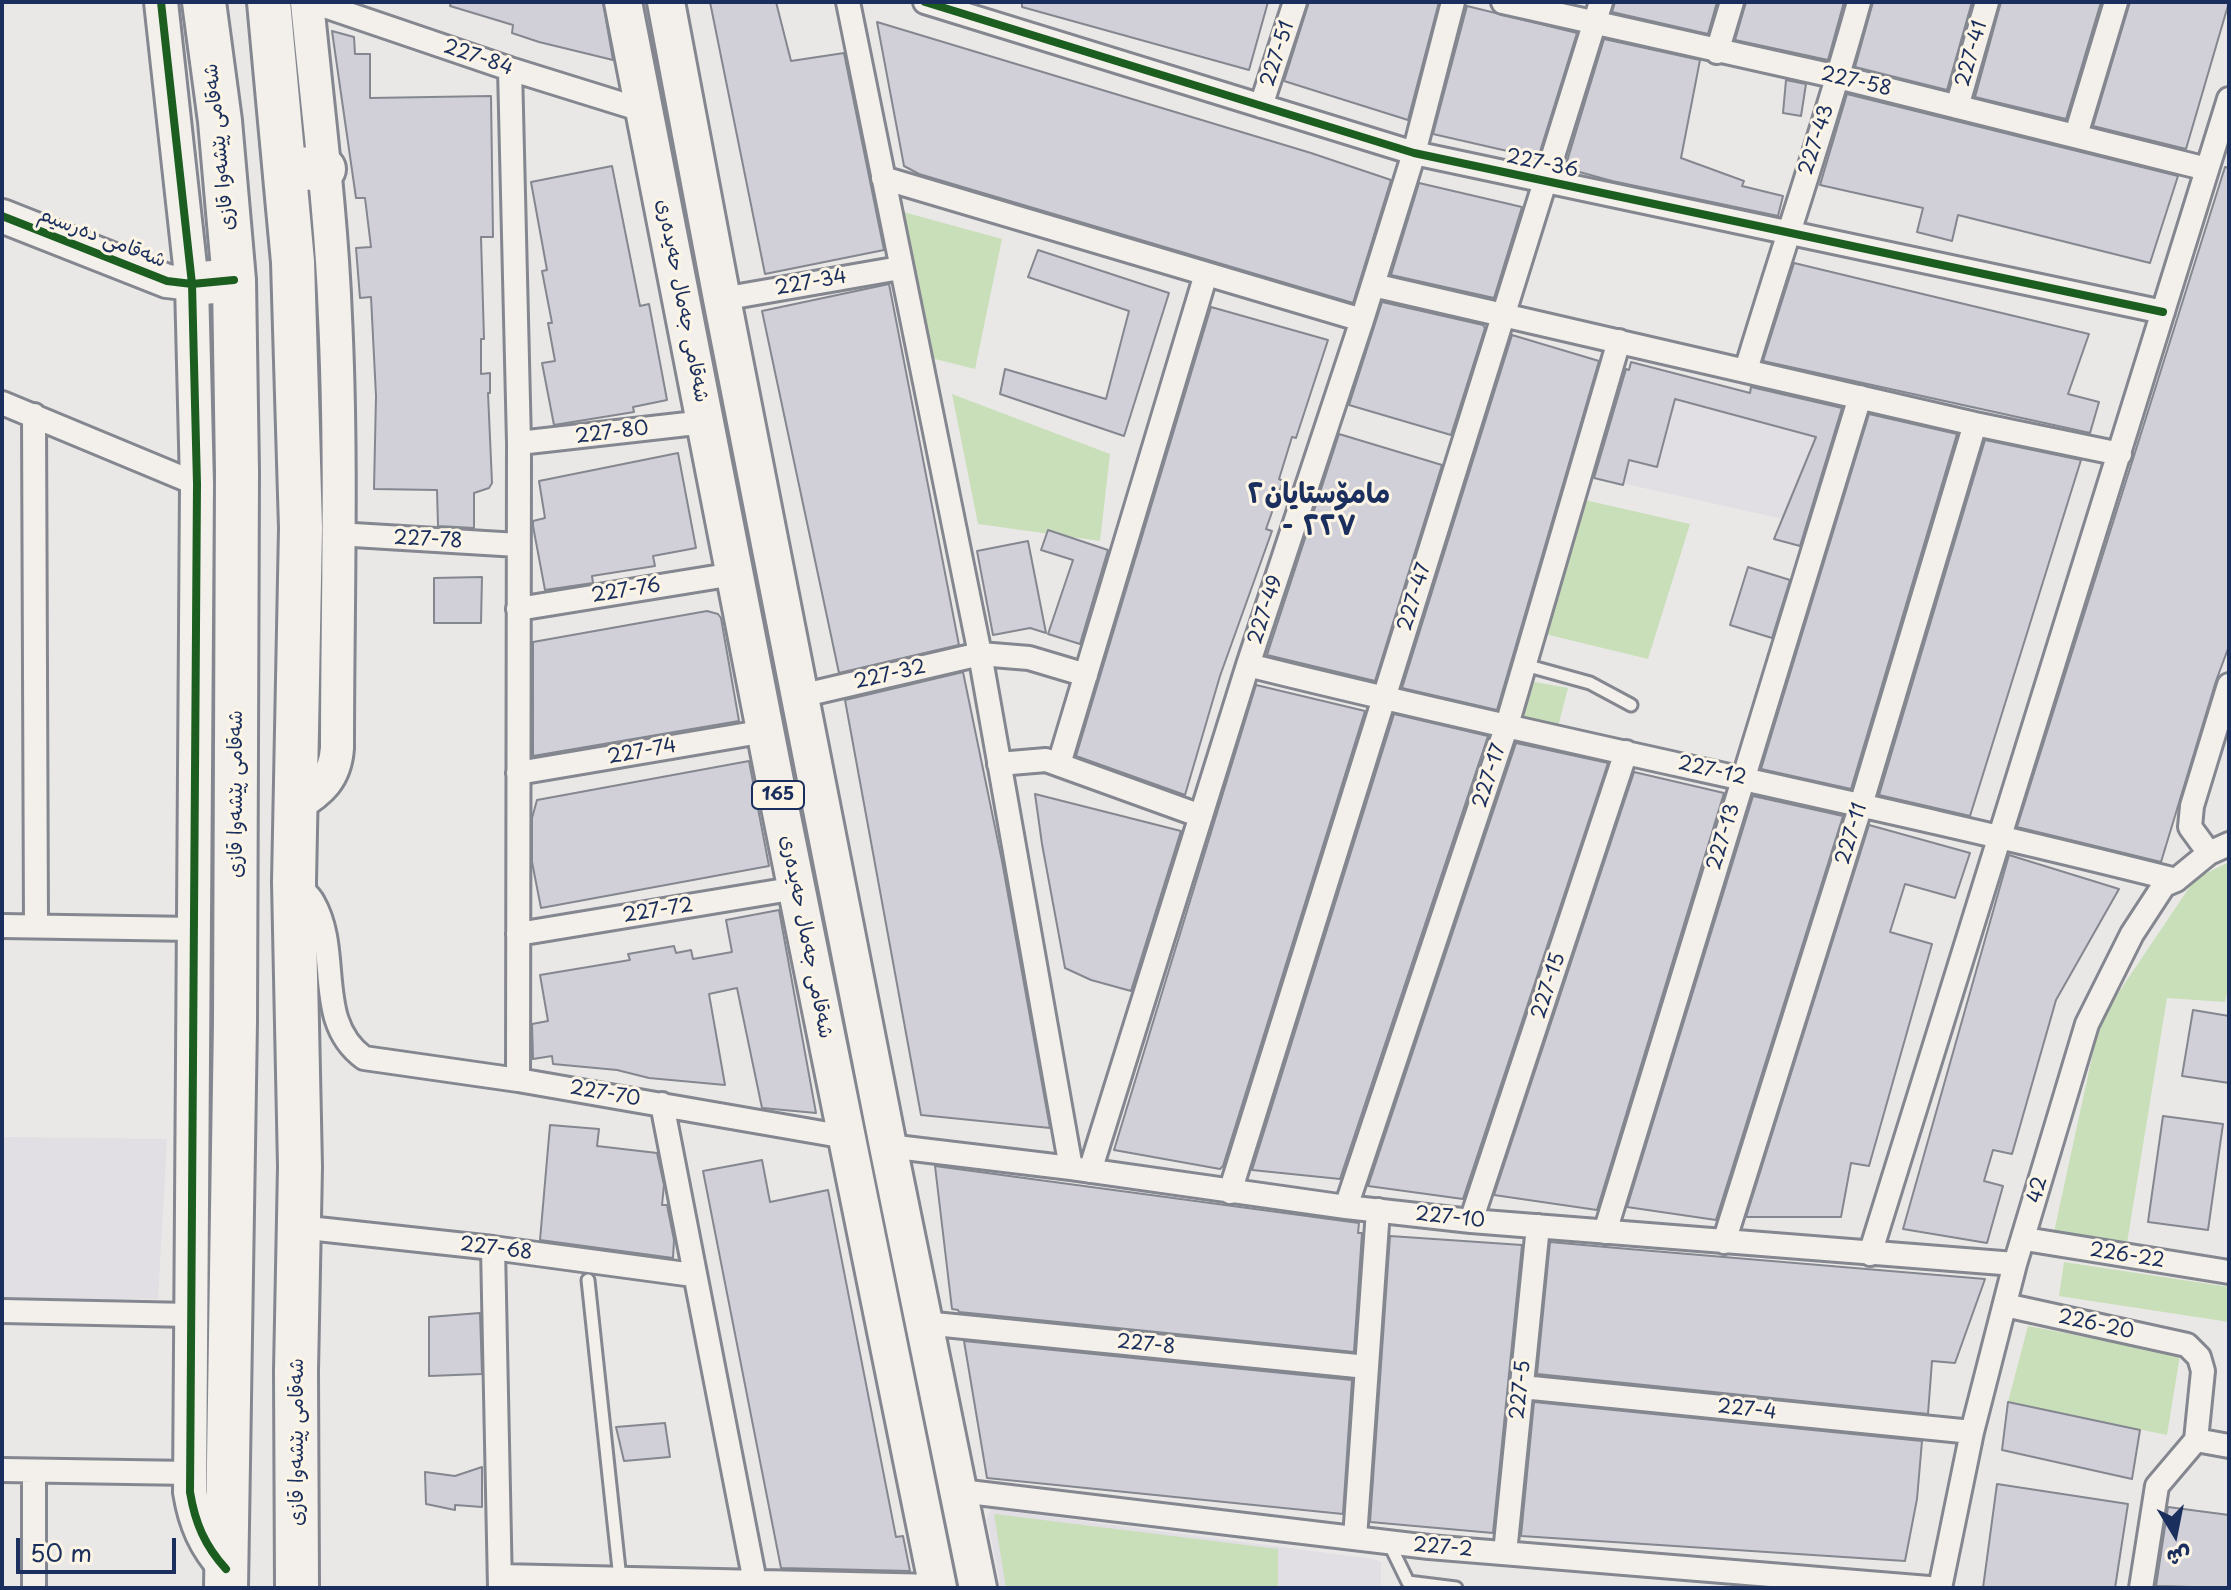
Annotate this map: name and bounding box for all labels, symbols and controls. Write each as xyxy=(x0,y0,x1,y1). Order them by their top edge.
street label: 227-51 xyxy=(1256,18,1300,90)
street label: 227-41 xyxy=(1951,18,1993,90)
street label: 227-84 xyxy=(440,35,516,81)
street label: شەقامی پێشەوا قازی xyxy=(199,62,241,232)
street label: 227-58 xyxy=(1818,62,1894,102)
street label: 227-43 xyxy=(1794,102,1840,178)
street label: 227-36 xyxy=(1504,145,1580,183)
street label: شەقامی جەمال حەیدەری xyxy=(651,197,713,405)
street label: شەقامی دەرسیم xyxy=(35,203,169,273)
street label: 227-34 xyxy=(773,265,849,301)
street label: 227-80 xyxy=(574,417,650,449)
district label: مامۆستایان٢ - ٢٢٧ xyxy=(1248,478,1390,544)
street label: 227-78 xyxy=(393,526,463,554)
street label: 227-47 xyxy=(1393,560,1437,634)
street label: 227-49 xyxy=(1244,572,1288,648)
street label: 227-76 xyxy=(590,574,662,608)
street label: 227-32 xyxy=(852,655,928,695)
street label: شەقامی پێشەوا قازی xyxy=(224,710,248,878)
street label: 227-74 xyxy=(606,734,678,770)
street label: 227-17 xyxy=(1468,741,1512,811)
street label: 227-12 xyxy=(1675,751,1749,791)
road number: 165 xyxy=(752,781,804,809)
street label: 227-11 xyxy=(1831,800,1873,868)
street label: 227-13 xyxy=(1702,801,1746,873)
street label: شەقامی جەمال حەیدەری xyxy=(775,833,837,1041)
street label: 227-72 xyxy=(621,894,695,928)
street label: 227-15 xyxy=(1527,950,1571,1022)
street label: 227-70 xyxy=(568,1076,642,1112)
street label: 42 xyxy=(2023,1174,2053,1206)
street label: 227-10 xyxy=(1414,1202,1486,1234)
street label: 227-68 xyxy=(458,1233,534,1265)
street label: 226-22 xyxy=(2088,1238,2166,1274)
street label: 226-20 xyxy=(2056,1305,2136,1345)
street label: 227-8 xyxy=(1115,1330,1177,1360)
street label: شەقامی پێشەوا قازی xyxy=(285,1358,309,1526)
street label: 227-5 xyxy=(1506,1359,1536,1421)
street label: 227-4 xyxy=(1716,1395,1778,1425)
north arrow xyxy=(2135,1494,2215,1574)
scale bar xyxy=(20,1522,180,1572)
street label: 227-2 xyxy=(1412,1533,1474,1563)
text: 50 m xyxy=(30,1534,92,1570)
text: ش xyxy=(2164,1540,2194,1576)

